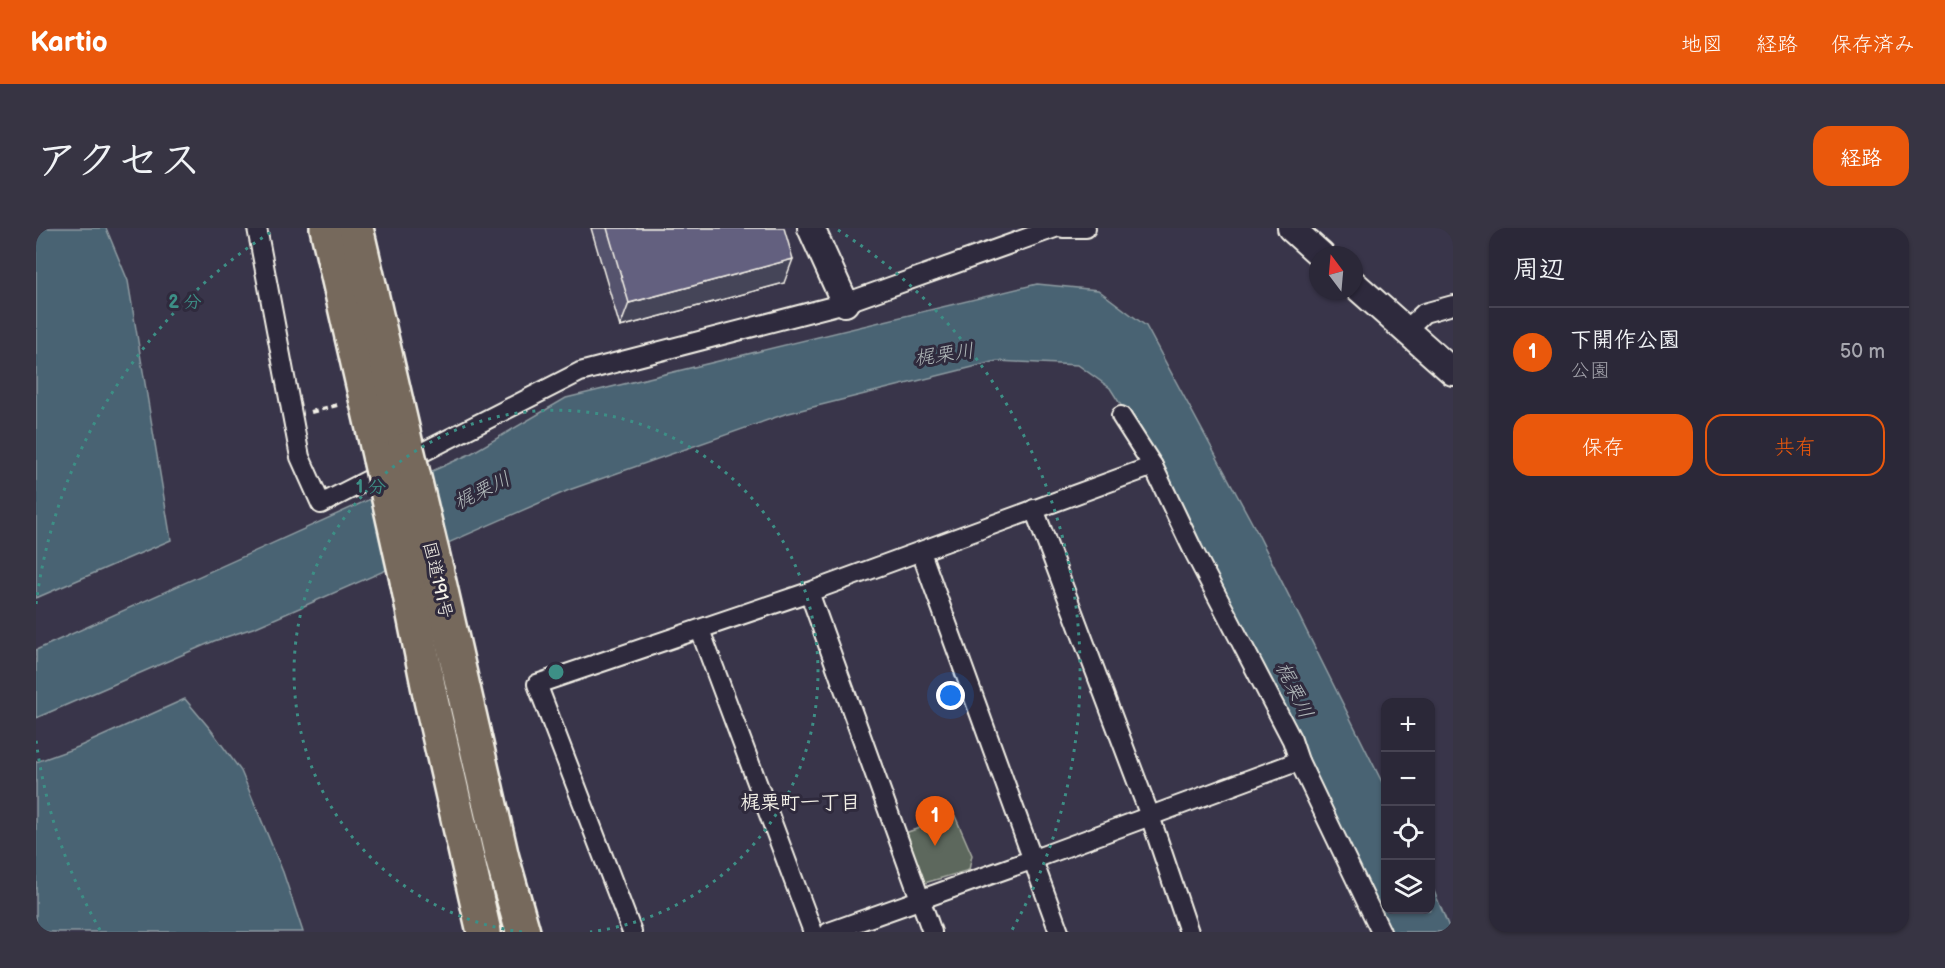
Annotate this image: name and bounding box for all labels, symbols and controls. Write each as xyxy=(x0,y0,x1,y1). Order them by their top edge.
text: Kartio xyxy=(30,26,108,59)
text: 地図 xyxy=(1681,32,1723,57)
text: 経路 xyxy=(1756,32,1798,57)
text: 保存済み xyxy=(1831,32,1915,57)
button: 経路 xyxy=(1813,126,1909,186)
text: アクセス xyxy=(36,136,201,187)
north arrow xyxy=(1309,246,1363,300)
text: 周辺 xyxy=(1513,255,1565,286)
text: 2 分 xyxy=(168,292,202,313)
text: 下開作公園 xyxy=(1570,327,1680,354)
water label: 梶栗川 xyxy=(913,339,976,371)
text: 1 xyxy=(1528,340,1537,364)
text: 50 m xyxy=(1840,340,1885,364)
text: 公園 xyxy=(1570,359,1610,383)
button: 保存 xyxy=(1513,414,1693,476)
button: 共有 xyxy=(1705,414,1885,476)
water label: 梶栗川 xyxy=(450,467,515,515)
text: 1 分 xyxy=(356,477,386,498)
street label: 国道191号 xyxy=(418,540,457,621)
water label: 梶栗川 xyxy=(1270,658,1318,723)
centre of rings xyxy=(546,662,566,682)
your location xyxy=(936,681,965,710)
map controls xyxy=(1381,698,1435,914)
button: + xyxy=(1381,698,1435,752)
button: − xyxy=(1381,752,1435,806)
district label: 梶栗町一丁目 xyxy=(740,791,860,815)
pin: 1 xyxy=(916,796,954,846)
button: locate xyxy=(1381,806,1435,860)
button: layers xyxy=(1381,860,1435,914)

